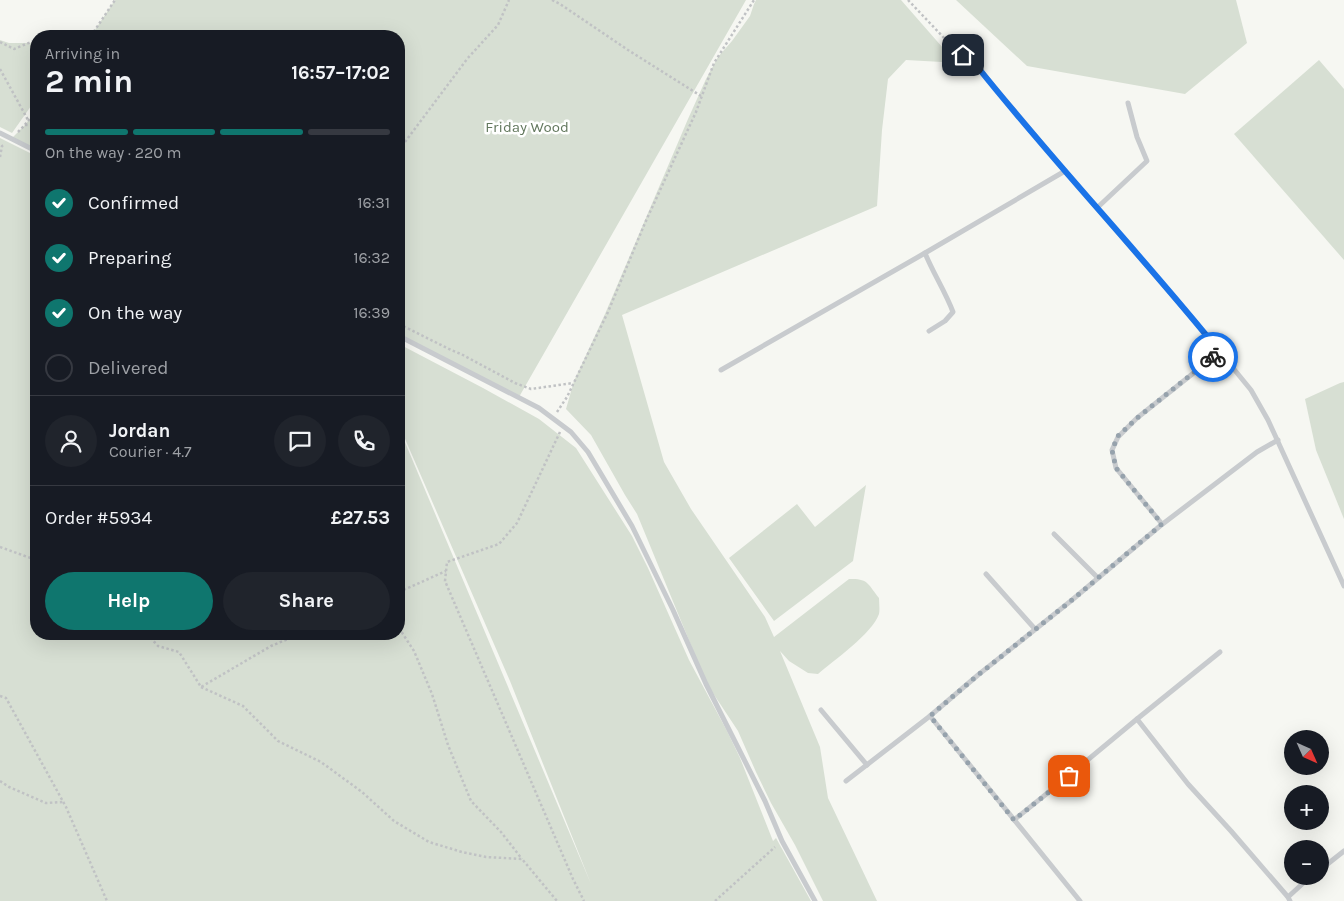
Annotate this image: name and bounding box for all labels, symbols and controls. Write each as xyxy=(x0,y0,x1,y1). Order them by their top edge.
pin xyxy=(942,34,984,76)
icon: home xyxy=(949,41,977,69)
text: Arriving in xyxy=(45,44,120,63)
text: 16:57–17:02 xyxy=(291,62,390,84)
text: 2 min xyxy=(45,63,133,100)
park label: Friday Wood xyxy=(485,118,569,136)
text: On the way · 220 m xyxy=(45,143,182,162)
icon: check xyxy=(45,189,73,217)
text: Confirmed xyxy=(88,192,179,214)
text: 16:31 xyxy=(357,193,390,212)
icon: check xyxy=(45,244,73,272)
text: Preparing xyxy=(88,247,171,269)
text: 16:32 xyxy=(353,248,390,267)
icon: check xyxy=(45,299,73,327)
text: On the way xyxy=(88,302,182,324)
text: 16:39 xyxy=(353,303,390,322)
courier xyxy=(1188,332,1238,382)
icon: bike xyxy=(1199,343,1227,371)
text: Delivered xyxy=(88,357,168,379)
button: person xyxy=(45,415,97,467)
button: chat xyxy=(274,415,326,467)
button: phone xyxy=(338,415,390,467)
text: Jordan xyxy=(109,420,170,442)
text: Courier · 4.7 xyxy=(109,442,192,461)
text: Order #5934 xyxy=(45,507,152,529)
text: £27.53 xyxy=(331,507,390,529)
button: Help xyxy=(45,572,213,630)
button: Share xyxy=(223,572,390,630)
north arrow xyxy=(1284,730,1329,775)
map controls xyxy=(1284,730,1329,885)
pin xyxy=(1048,755,1090,797)
icon: bag xyxy=(1055,762,1083,790)
button: + xyxy=(1284,785,1329,830)
button: − xyxy=(1284,840,1329,885)

